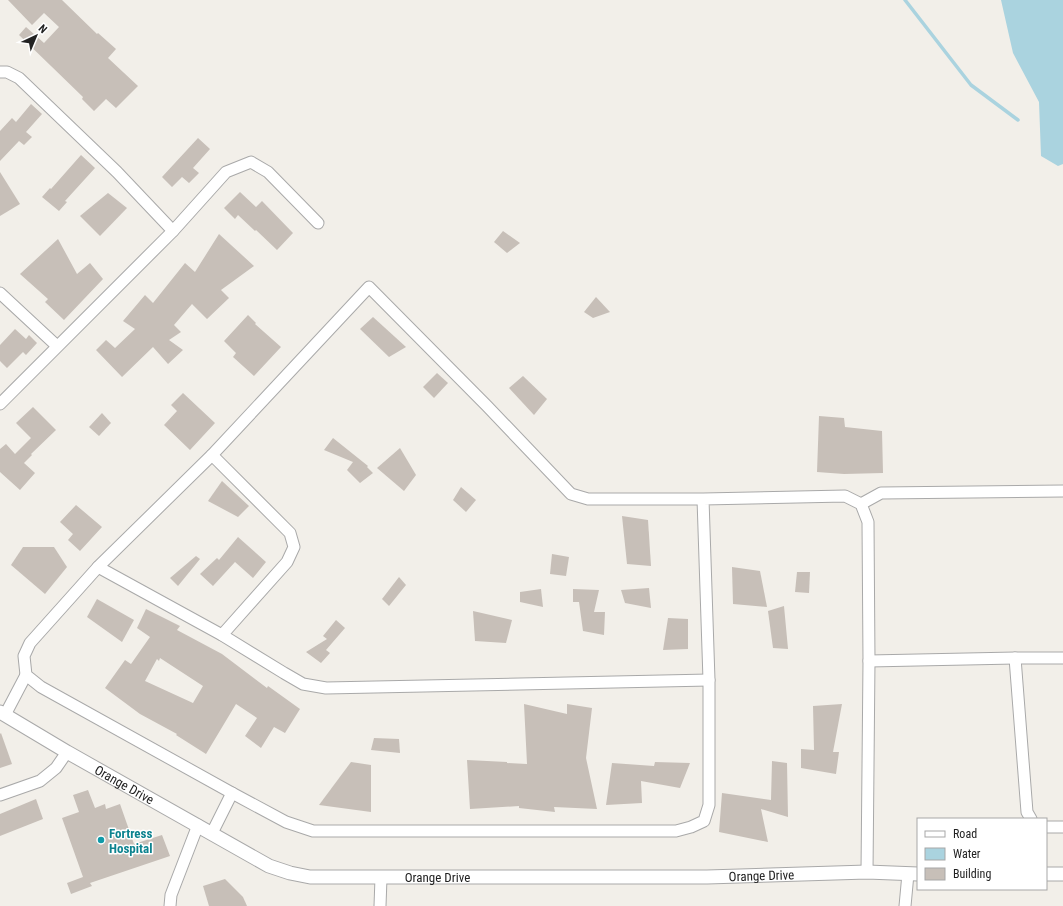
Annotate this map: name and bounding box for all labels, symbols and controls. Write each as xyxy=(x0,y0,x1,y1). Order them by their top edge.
north arrow xyxy=(16,16,56,56)
text: N xyxy=(36,22,50,36)
street label: Orange Drive xyxy=(92,762,156,807)
legend xyxy=(917,818,1047,890)
place label: Fortress Hospital xyxy=(109,826,152,856)
text: Road xyxy=(953,827,977,841)
marker: Fortress Hospital xyxy=(96,835,106,845)
text: Water xyxy=(953,847,981,861)
street label: Orange Drive xyxy=(728,867,794,884)
text: Building xyxy=(953,867,991,881)
street label: Orange Drive xyxy=(405,870,470,885)

